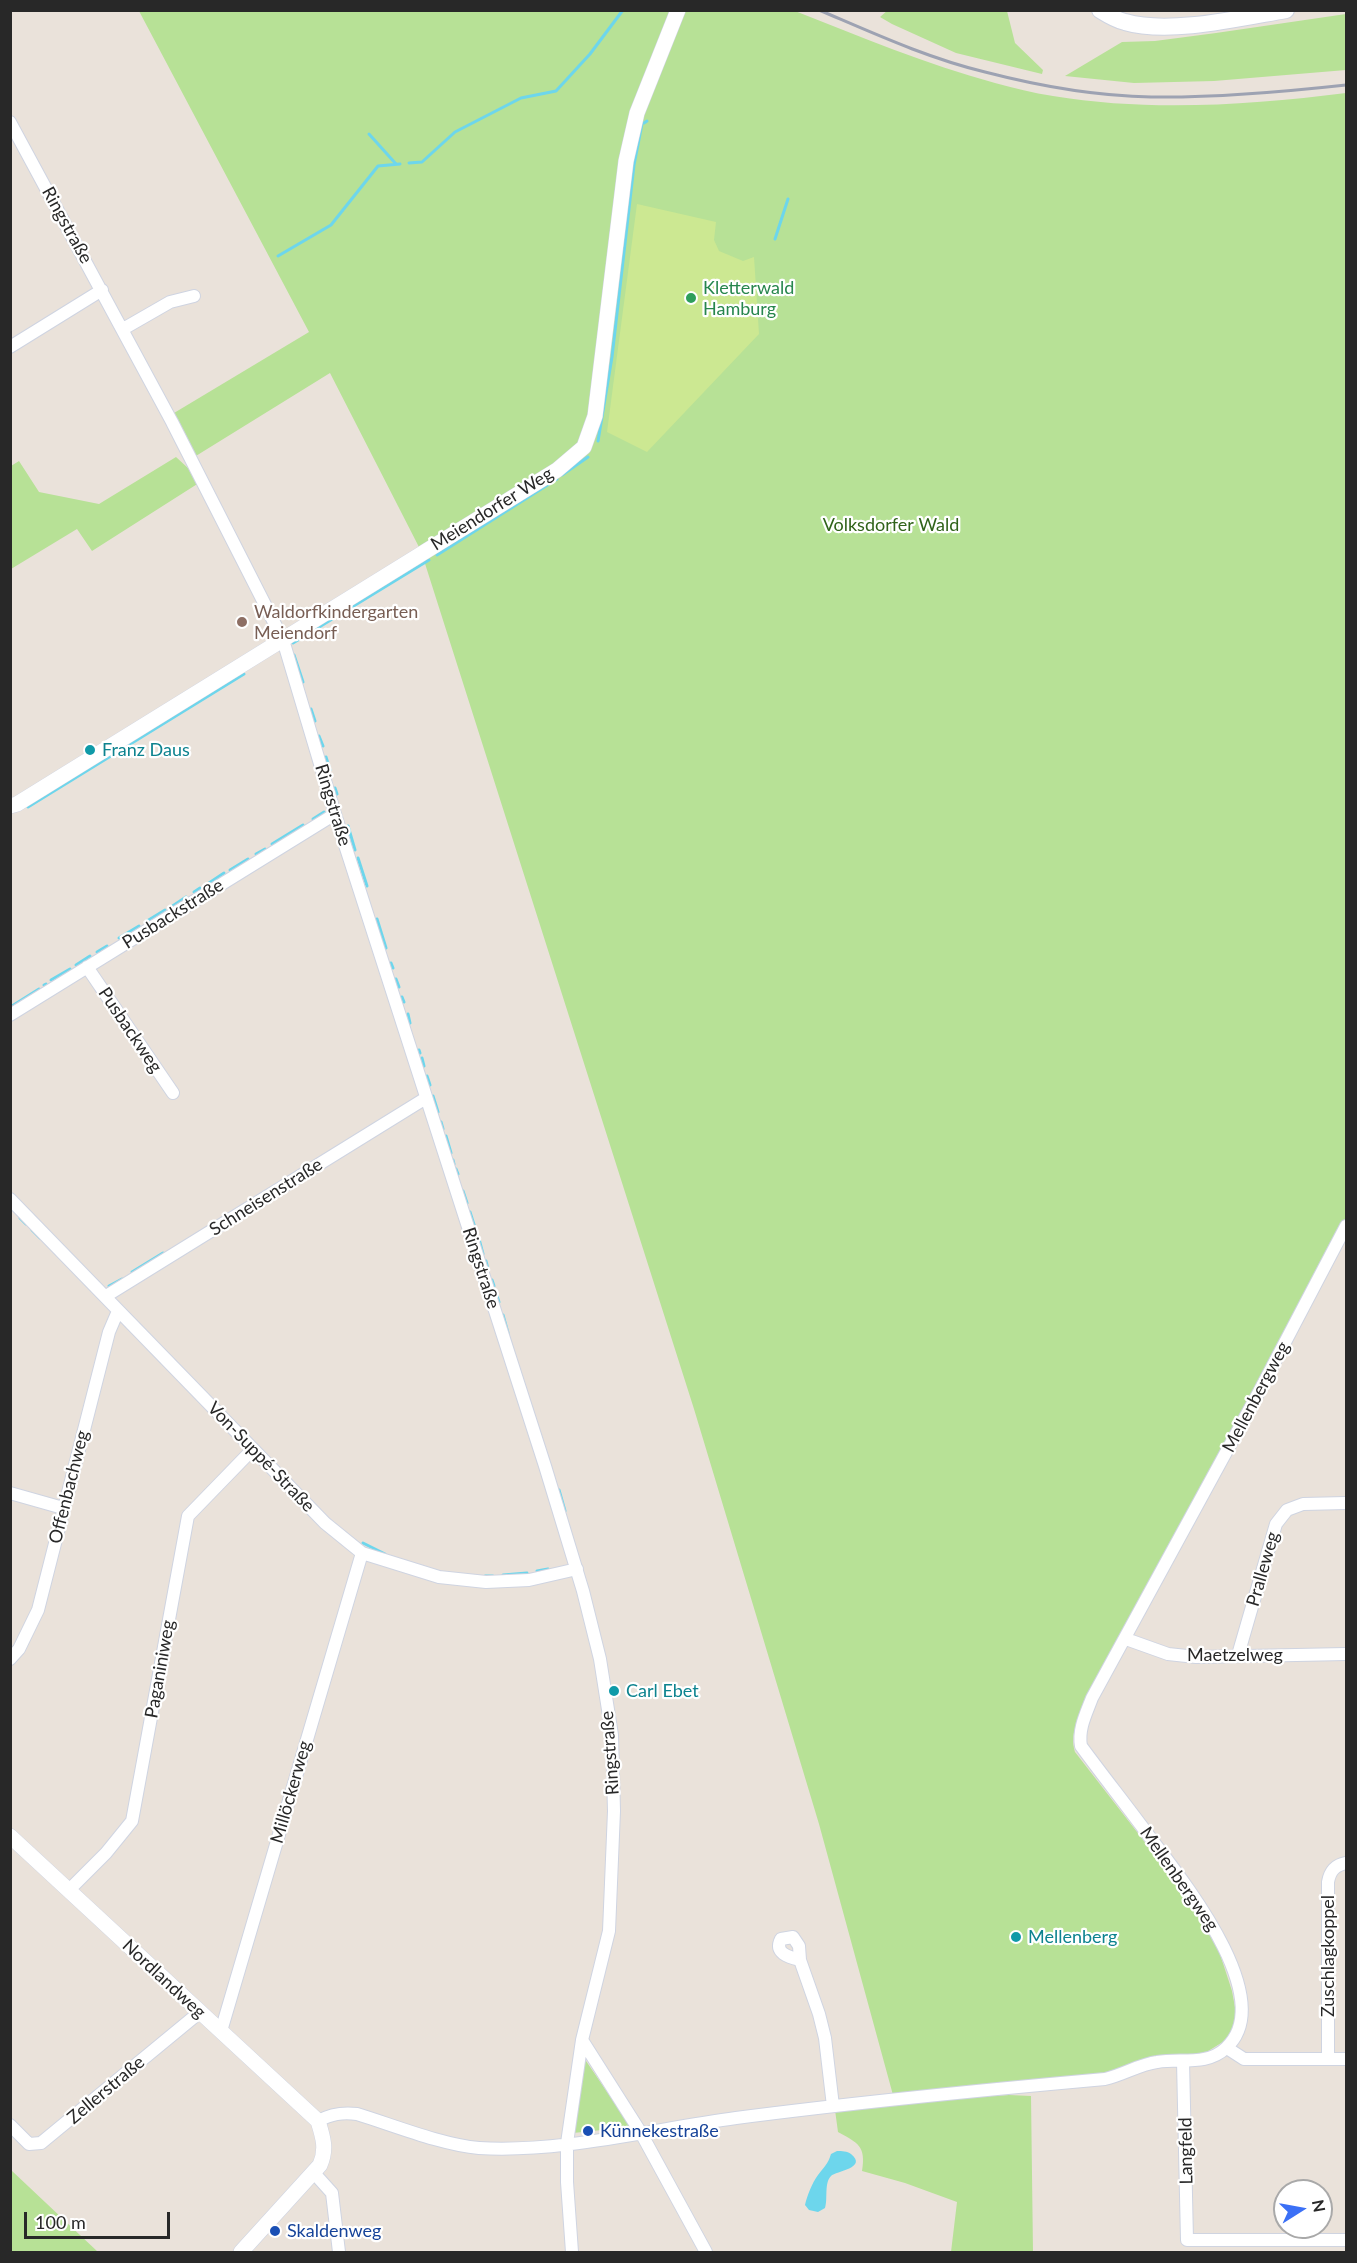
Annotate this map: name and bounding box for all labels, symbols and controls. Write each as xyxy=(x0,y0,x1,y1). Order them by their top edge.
street label: Ringstraße xyxy=(37,183,97,267)
place label: Kletterwald Hamburg xyxy=(703,277,794,320)
marker: Kletterwald Hamburg xyxy=(684,291,698,305)
street label: Meiendorfer Weg xyxy=(427,463,557,555)
park label: Volksdorfer Wald xyxy=(823,514,959,536)
place label: Waldorfkindergarten Meiendorf xyxy=(254,601,418,644)
marker: Waldorfkindergarten Meiendorf xyxy=(235,615,249,629)
place label: Franz Daus xyxy=(102,739,190,761)
marker: Franz Daus xyxy=(83,743,97,757)
street label: Ringstraße xyxy=(310,761,356,849)
street label: Pusbackstraße xyxy=(119,874,227,954)
street label: Pusbackweg xyxy=(94,983,166,1077)
street label: Schneisenstraße xyxy=(206,1154,326,1240)
street label: Ringstraße xyxy=(458,1225,504,1311)
street label: Mellenbergweg xyxy=(1218,1338,1294,1456)
street label: Von-Suppé-Straße xyxy=(203,1397,319,1517)
street label: Offenbachweg xyxy=(44,1428,94,1546)
street label: Pralleweg xyxy=(1242,1529,1284,1609)
street label: Paganiniweg xyxy=(141,1618,179,1720)
street label: Maetzelweg xyxy=(1187,1644,1283,1666)
place label: Carl Ebet xyxy=(626,1680,699,1702)
marker: Carl Ebet xyxy=(607,1684,621,1698)
street label: Ringstraße xyxy=(596,1710,624,1796)
street label: Millöckerweg xyxy=(266,1738,316,1846)
street label: Mellenbergweg xyxy=(1135,1823,1223,1935)
street label: Zuschlagkoppel xyxy=(1317,1895,1339,2017)
place label: Mellenberg xyxy=(1028,1926,1117,1948)
marker: Mellenberg xyxy=(1009,1930,1023,1944)
street label: Nordlandweg xyxy=(118,1935,210,2023)
street label: Zellerstraße xyxy=(63,2052,149,2128)
street label: Langfeld xyxy=(1175,2117,1197,2185)
place label: Künnekestraße xyxy=(600,2120,719,2142)
marker: Künnekestraße xyxy=(581,2124,595,2138)
north arrow xyxy=(1273,2179,1333,2239)
text: N xyxy=(1309,2198,1330,2214)
scale bar xyxy=(27,2200,172,2238)
text: 100 m xyxy=(35,2211,86,2233)
place label: Skaldenweg xyxy=(287,2220,381,2242)
marker: Skaldenweg xyxy=(268,2224,282,2238)

